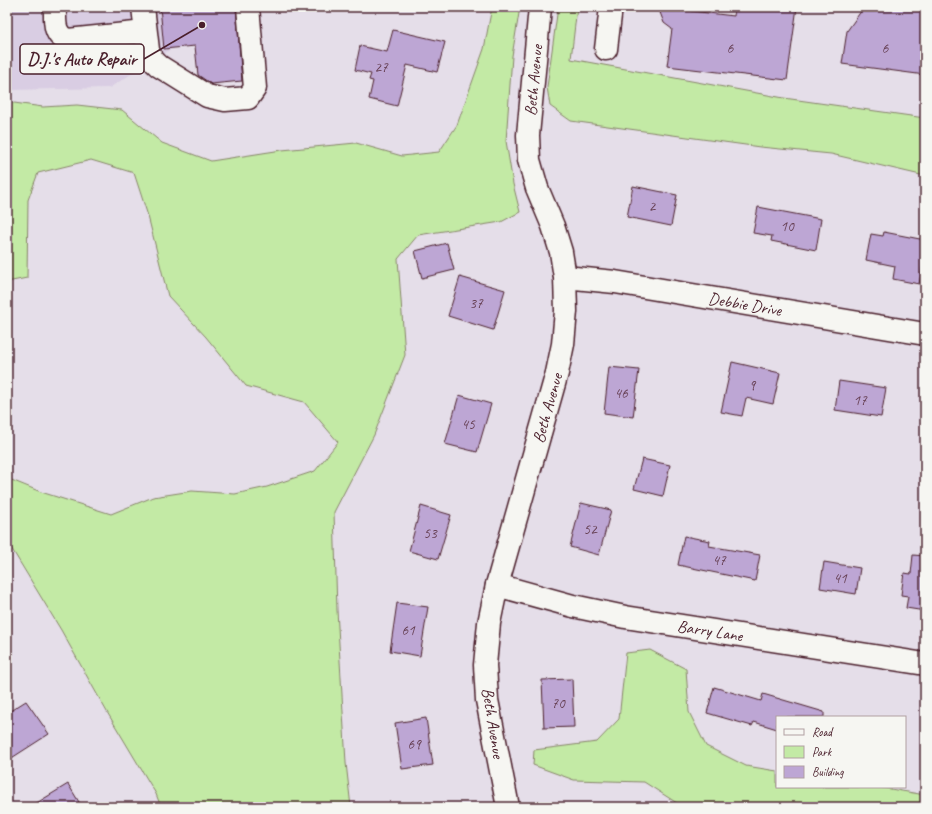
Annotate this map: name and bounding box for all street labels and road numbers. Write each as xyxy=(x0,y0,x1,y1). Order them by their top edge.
street label: Beth Avenue xyxy=(519,43,547,117)
street label: Debbie Drive xyxy=(707,287,784,320)
street label: Beth Avenue xyxy=(527,370,567,445)
street label: Barry Lane xyxy=(676,615,746,646)
street label: Beth Avenue xyxy=(477,686,509,761)

